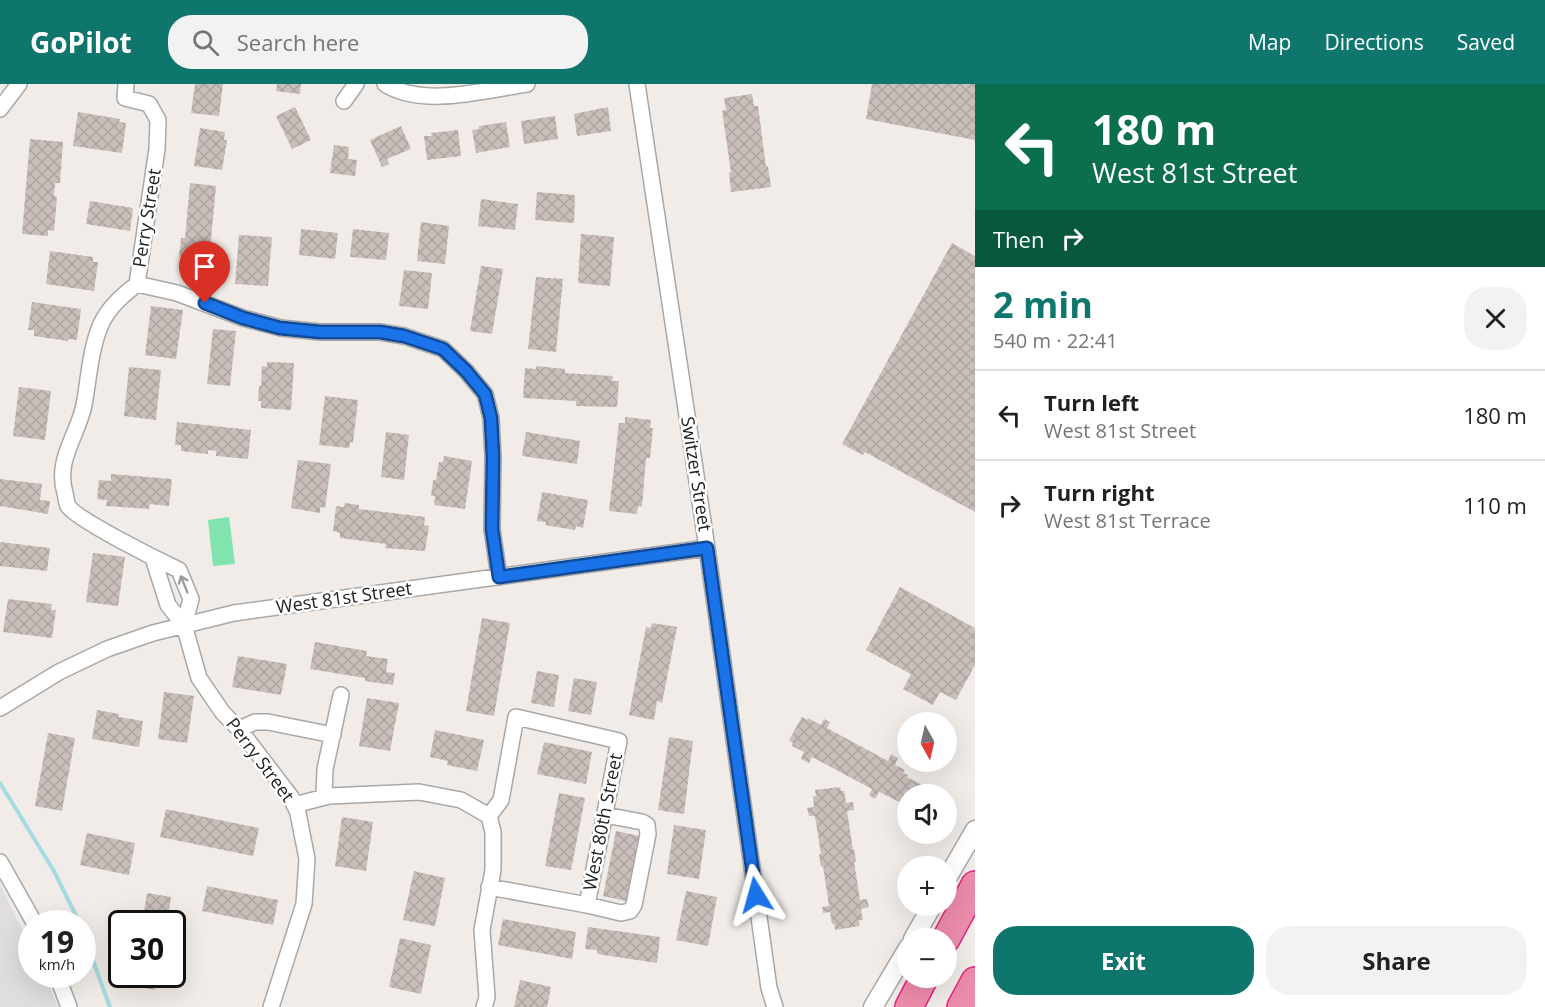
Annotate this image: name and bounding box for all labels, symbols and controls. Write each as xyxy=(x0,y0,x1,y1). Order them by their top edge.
search box xyxy=(168,15,588,69)
text: GoPilot xyxy=(30,23,132,61)
icon: search xyxy=(189,26,222,59)
text: Search here xyxy=(237,27,359,57)
text: Map xyxy=(1248,28,1291,56)
text: Directions xyxy=(1324,28,1424,56)
text: Saved xyxy=(1457,28,1515,56)
text: 180 m xyxy=(1092,100,1216,157)
icon: left xyxy=(993,108,1071,186)
text: West 81st Street xyxy=(1092,154,1297,191)
street label: Perry Street xyxy=(126,167,166,269)
icon: right xyxy=(1056,222,1089,255)
text: Then xyxy=(993,224,1044,254)
pin xyxy=(179,241,230,303)
icon: arrive xyxy=(188,250,221,283)
text: 2 min xyxy=(993,280,1093,329)
button: close xyxy=(1464,287,1527,350)
text: 540 m · 22:41 xyxy=(993,327,1118,354)
text: Turn left xyxy=(1044,387,1139,417)
icon: left xyxy=(993,399,1026,432)
text: 180 m xyxy=(1463,400,1527,430)
street label: Switzer Street xyxy=(676,415,718,533)
text: West 81st Street xyxy=(1044,417,1196,444)
text: Turn right xyxy=(1044,477,1155,507)
icon: right xyxy=(993,489,1026,522)
text: 110 m xyxy=(1463,490,1527,520)
text: West 81st Terrace xyxy=(1044,507,1211,534)
one-way arrow xyxy=(178,575,189,593)
street label: West 81st Street xyxy=(274,576,413,618)
street label: Perry Street xyxy=(221,712,300,806)
north arrow xyxy=(897,712,957,772)
map controls xyxy=(897,712,957,988)
street label: West 80th Street xyxy=(577,751,627,893)
button: sound xyxy=(897,784,957,844)
button: + xyxy=(897,856,957,916)
position arrow xyxy=(724,863,788,927)
speed limit sign: 30 xyxy=(108,910,186,988)
text: 19 xyxy=(40,921,74,962)
button: Exit xyxy=(993,926,1254,995)
button: Share xyxy=(1266,926,1527,995)
button: − xyxy=(897,928,957,988)
text: km/h xyxy=(39,954,75,974)

